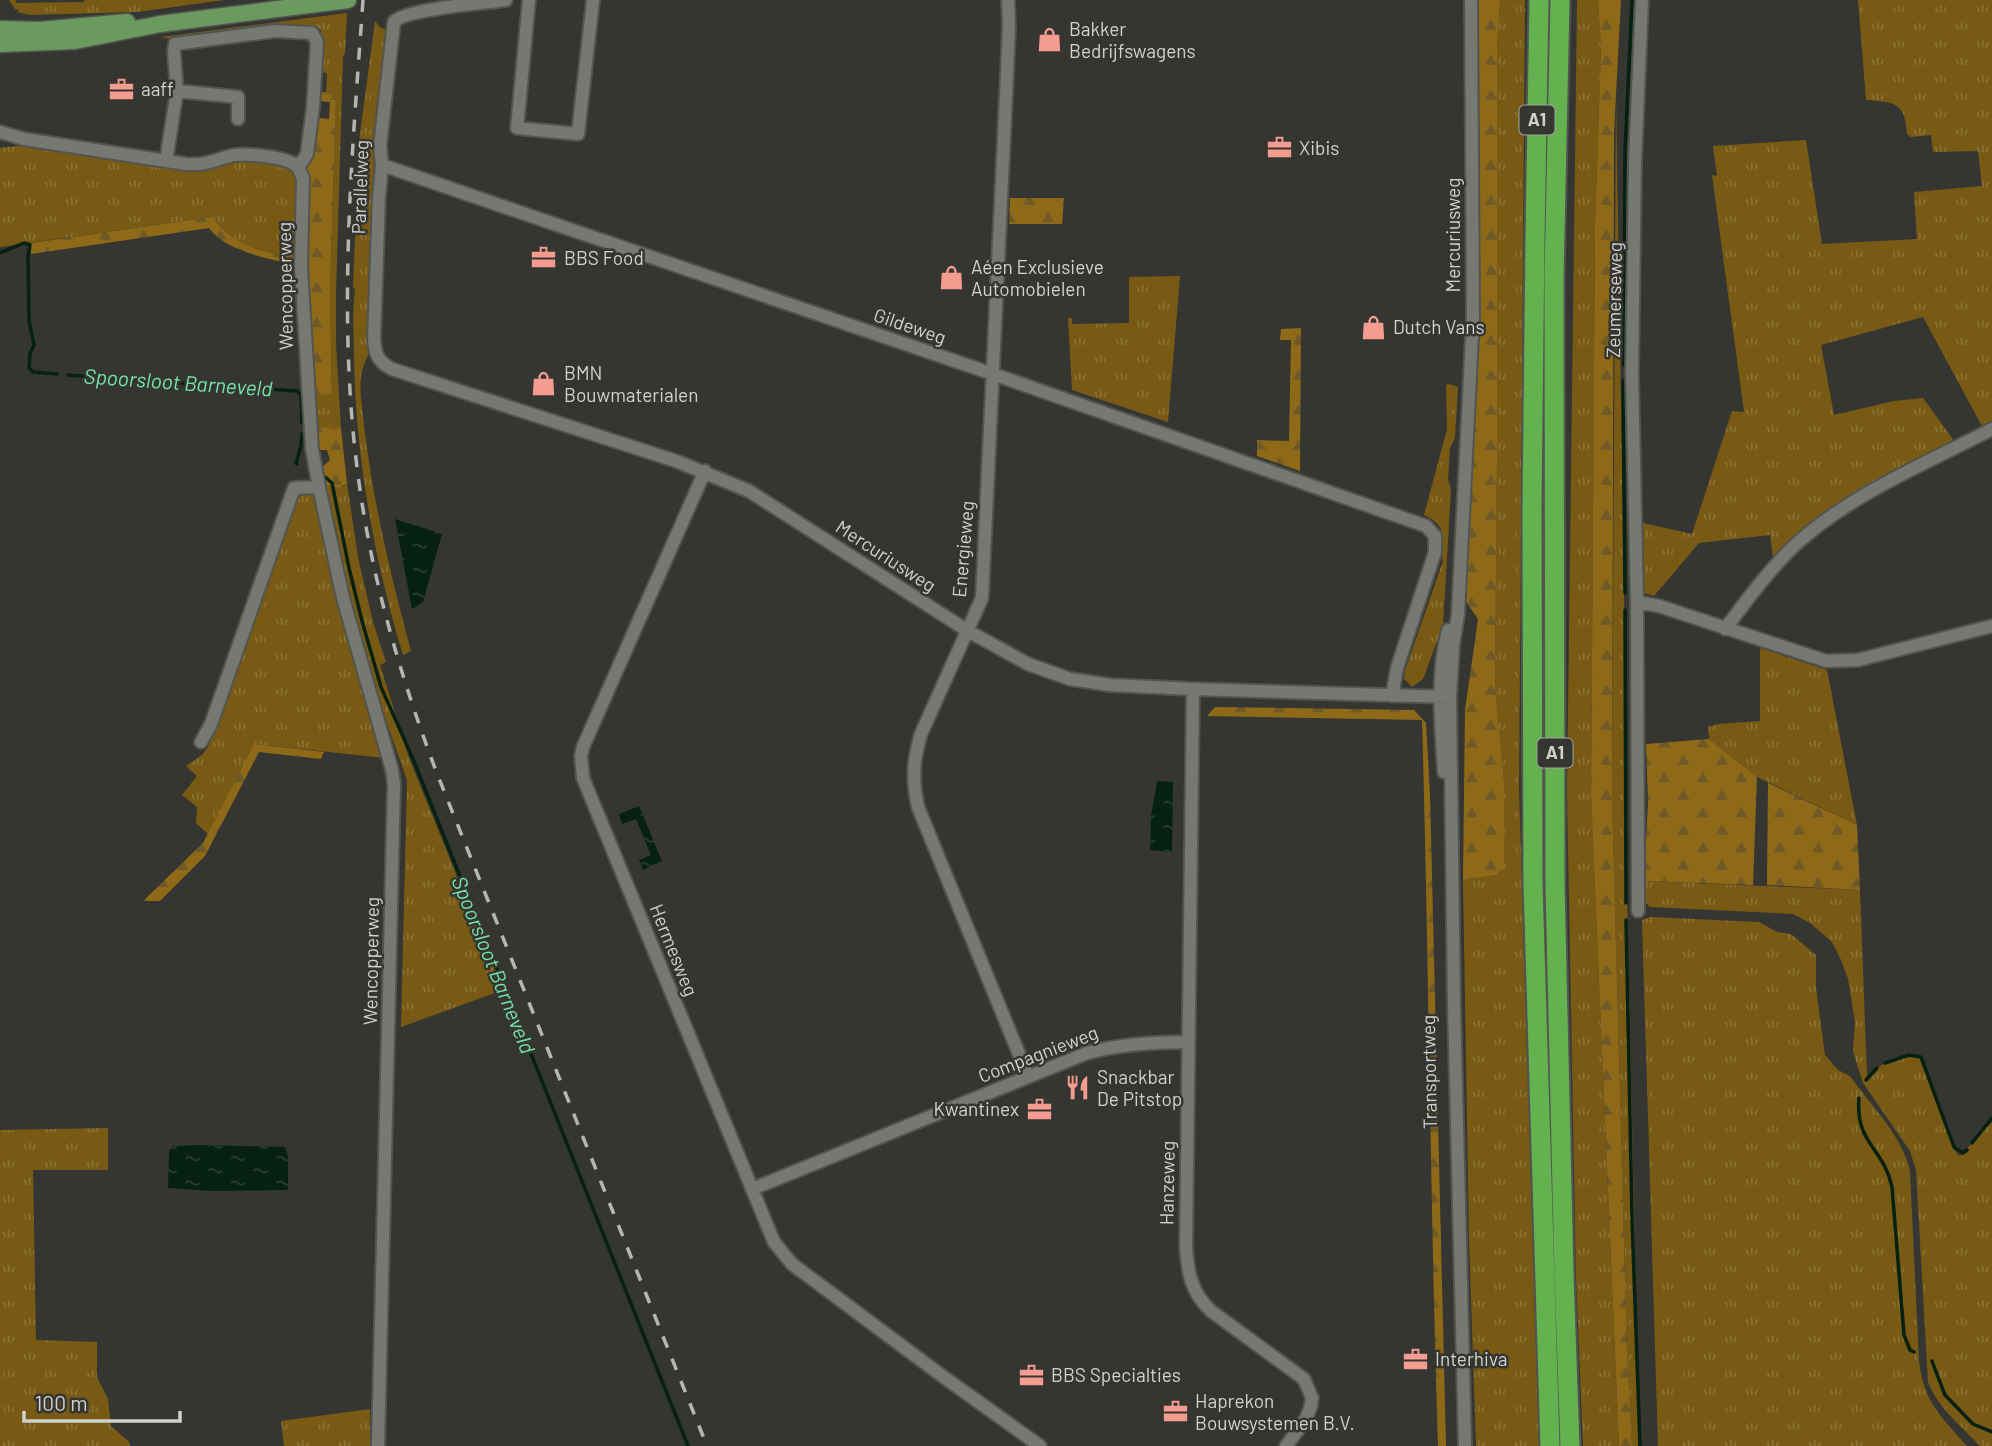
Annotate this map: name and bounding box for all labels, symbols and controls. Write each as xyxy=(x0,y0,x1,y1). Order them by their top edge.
place label: Bakker Bedrijfswagens xyxy=(1069,17,1196,62)
shop icon: Bakker Bedrijfswagens xyxy=(1035,26,1063,54)
office icon: aaff xyxy=(107,75,135,103)
place label: aaff xyxy=(141,77,174,100)
road number: A1 xyxy=(1520,106,1554,134)
office icon: Xibis xyxy=(1265,134,1293,162)
place label: Xibis xyxy=(1299,136,1339,159)
street label: Parallelweg xyxy=(346,139,373,235)
street label: Mercuriusweg xyxy=(1441,178,1464,292)
street label: Wencopperweg xyxy=(272,222,297,350)
street label: Zeumerseweg xyxy=(1601,242,1626,358)
office icon: BBS Food xyxy=(530,244,558,272)
place label: BBS Food xyxy=(564,246,644,269)
place label: Aéen Exclusieve Automobielen xyxy=(971,255,1104,300)
shop icon: Aéen Exclusieve Automobielen xyxy=(937,264,965,292)
street label: Gildeweg xyxy=(871,302,949,349)
shop icon: Dutch Vans xyxy=(1359,313,1387,341)
place label: Dutch Vans xyxy=(1393,315,1485,338)
place label: BMN Bouwmaterialen xyxy=(564,361,698,406)
water label: Spoorsloot Barneveld xyxy=(83,362,273,401)
shop icon: BMN Bouwmaterialen xyxy=(530,370,558,398)
street label: Energieweg xyxy=(947,500,978,598)
street label: Mercuriusweg xyxy=(832,515,941,596)
road number: A1 xyxy=(1538,738,1572,768)
water label: Spoorsloot Barneveld xyxy=(447,872,541,1057)
street label: Wencopperweg xyxy=(358,897,383,1025)
street label: Hermesweg xyxy=(646,900,703,999)
street label: Transportweg xyxy=(1416,1015,1441,1129)
street label: Compagnieweg xyxy=(975,1020,1101,1087)
place label: Snackbar De Pitstop xyxy=(1097,1065,1182,1110)
restaurant icon: Snackbar De Pitstop xyxy=(1063,1074,1091,1102)
office icon: Kwantinex xyxy=(1025,1095,1053,1123)
place label: Kwantinex xyxy=(934,1097,1019,1120)
street label: Hanzeweg xyxy=(1154,1141,1179,1225)
office icon: Interhiva xyxy=(1401,1345,1429,1373)
place label: Interhiva xyxy=(1435,1347,1507,1370)
office icon: BBS Specialties xyxy=(1017,1361,1045,1389)
place label: BBS Specialties xyxy=(1051,1363,1181,1386)
scale bar xyxy=(24,1380,180,1424)
place label: Haprekon Bouwsystemen B.V. xyxy=(1195,1389,1355,1434)
text: 100 m xyxy=(35,1390,88,1415)
office icon: Haprekon Bouwsystemen B.V. xyxy=(1161,1398,1189,1426)

